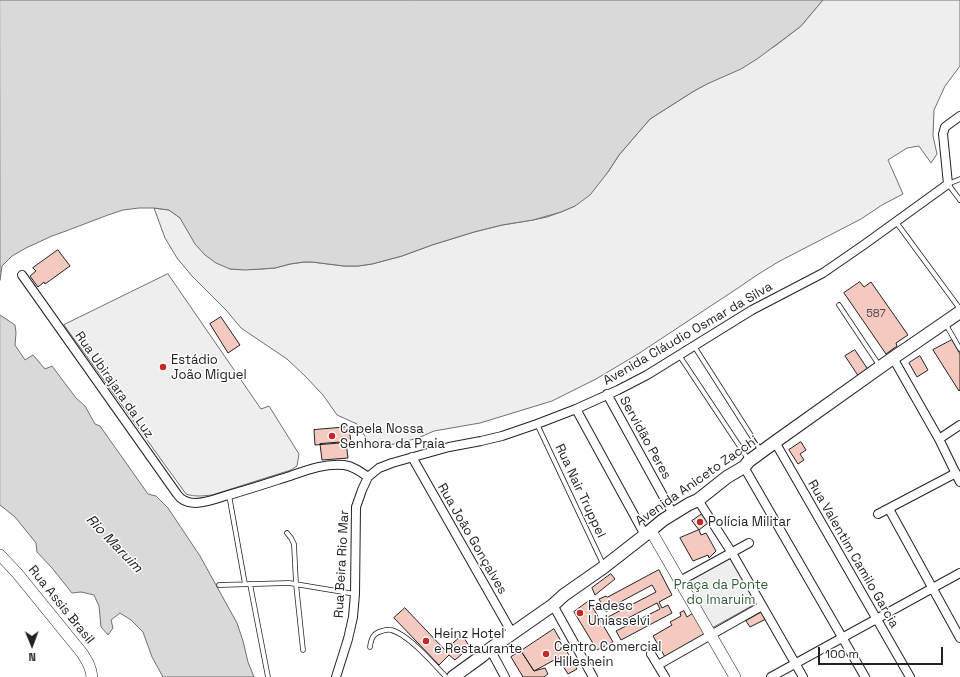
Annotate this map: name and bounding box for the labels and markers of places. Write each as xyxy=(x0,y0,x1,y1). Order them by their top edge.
place label: Estádio João Miguel xyxy=(171,352,247,383)
marker: Estádio João Miguel xyxy=(158,362,168,372)
place label: Capela Nossa Senhora da Praia xyxy=(340,421,445,452)
marker: Capela Nossa Senhora da Praia xyxy=(327,431,337,441)
place label: Polícia Militar xyxy=(708,514,791,530)
marker: Polícia Militar xyxy=(695,517,705,527)
place label: Fadesc Uniasselvi xyxy=(588,598,650,629)
marker: Fadesc Uniasselvi xyxy=(575,608,585,618)
place label: Heinz Hotel e Restaurante xyxy=(434,626,522,657)
marker: Heinz Hotel e Restaurante xyxy=(421,636,431,646)
place label: Centro Comercial Hilleshein xyxy=(554,639,661,670)
marker: Centro Comercial Hilleshein xyxy=(541,649,551,659)

